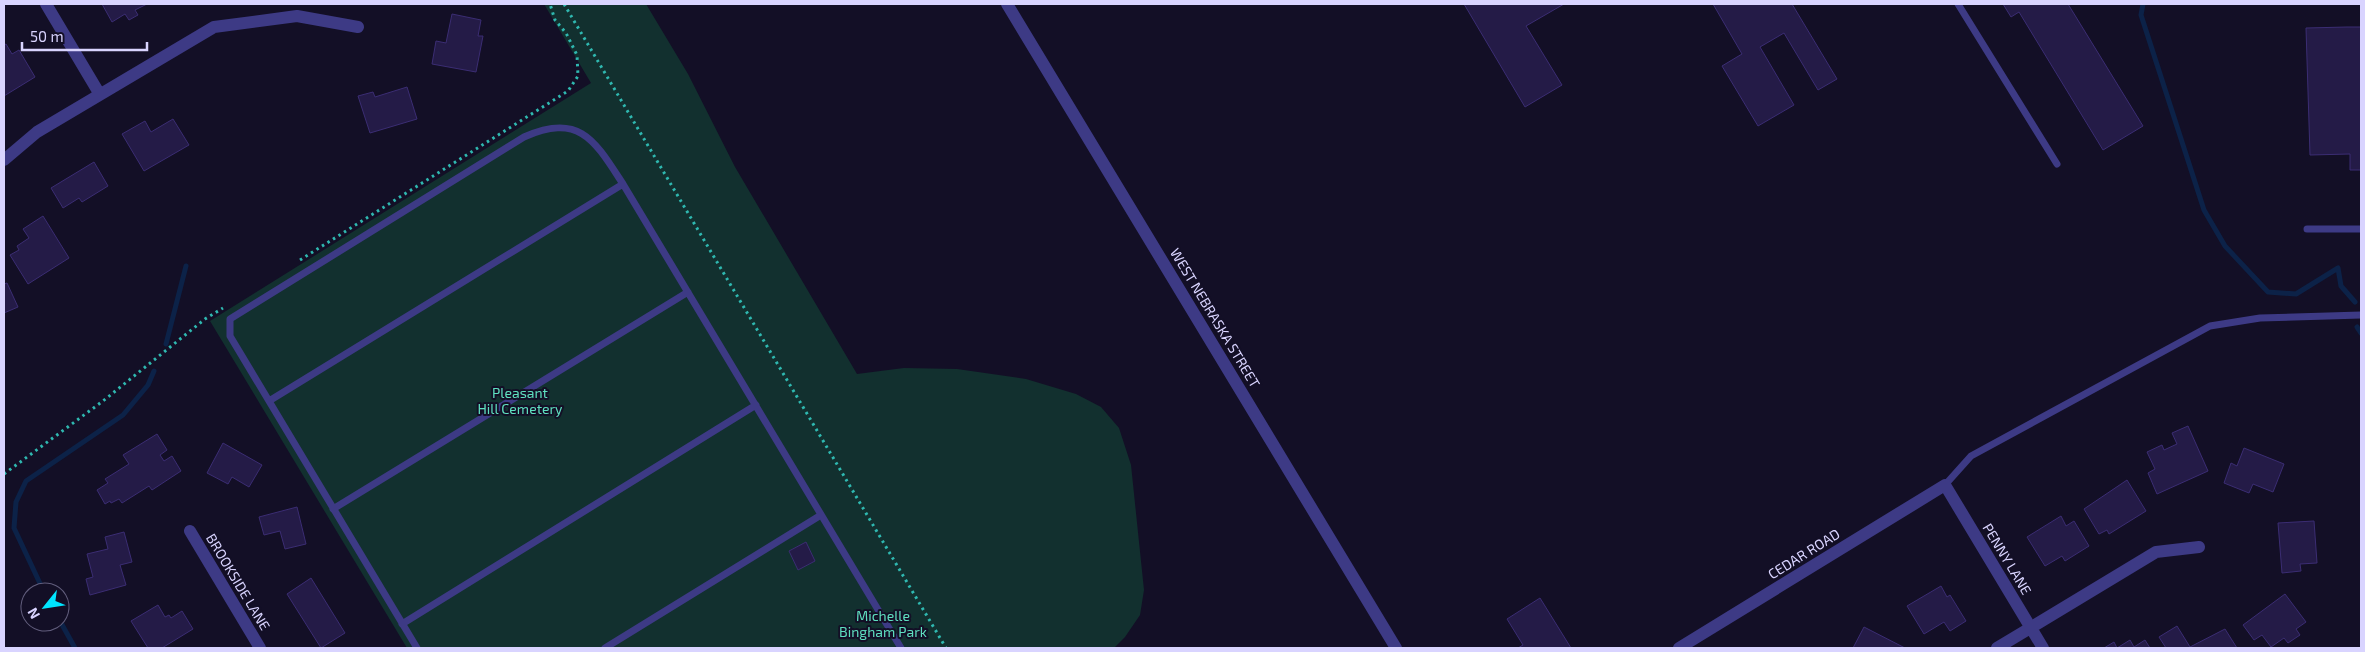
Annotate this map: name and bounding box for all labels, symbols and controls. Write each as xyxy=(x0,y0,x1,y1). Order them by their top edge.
scale bar xyxy=(22,20,148,52)
text: 50 m xyxy=(30,27,64,45)
street label: WEST NEBRASKA STREET xyxy=(1167,245,1264,391)
park label: Pleasant Hill Cemetery xyxy=(477,384,563,417)
street label: PENNY LANE xyxy=(1979,520,2035,598)
street label: CEDAR ROAD xyxy=(1765,525,1843,582)
street label: BROOKSIDE LANE xyxy=(203,530,274,633)
north arrow xyxy=(20,582,70,632)
text: N xyxy=(23,605,43,622)
park label: Michelle Bingham Park xyxy=(839,607,927,640)

